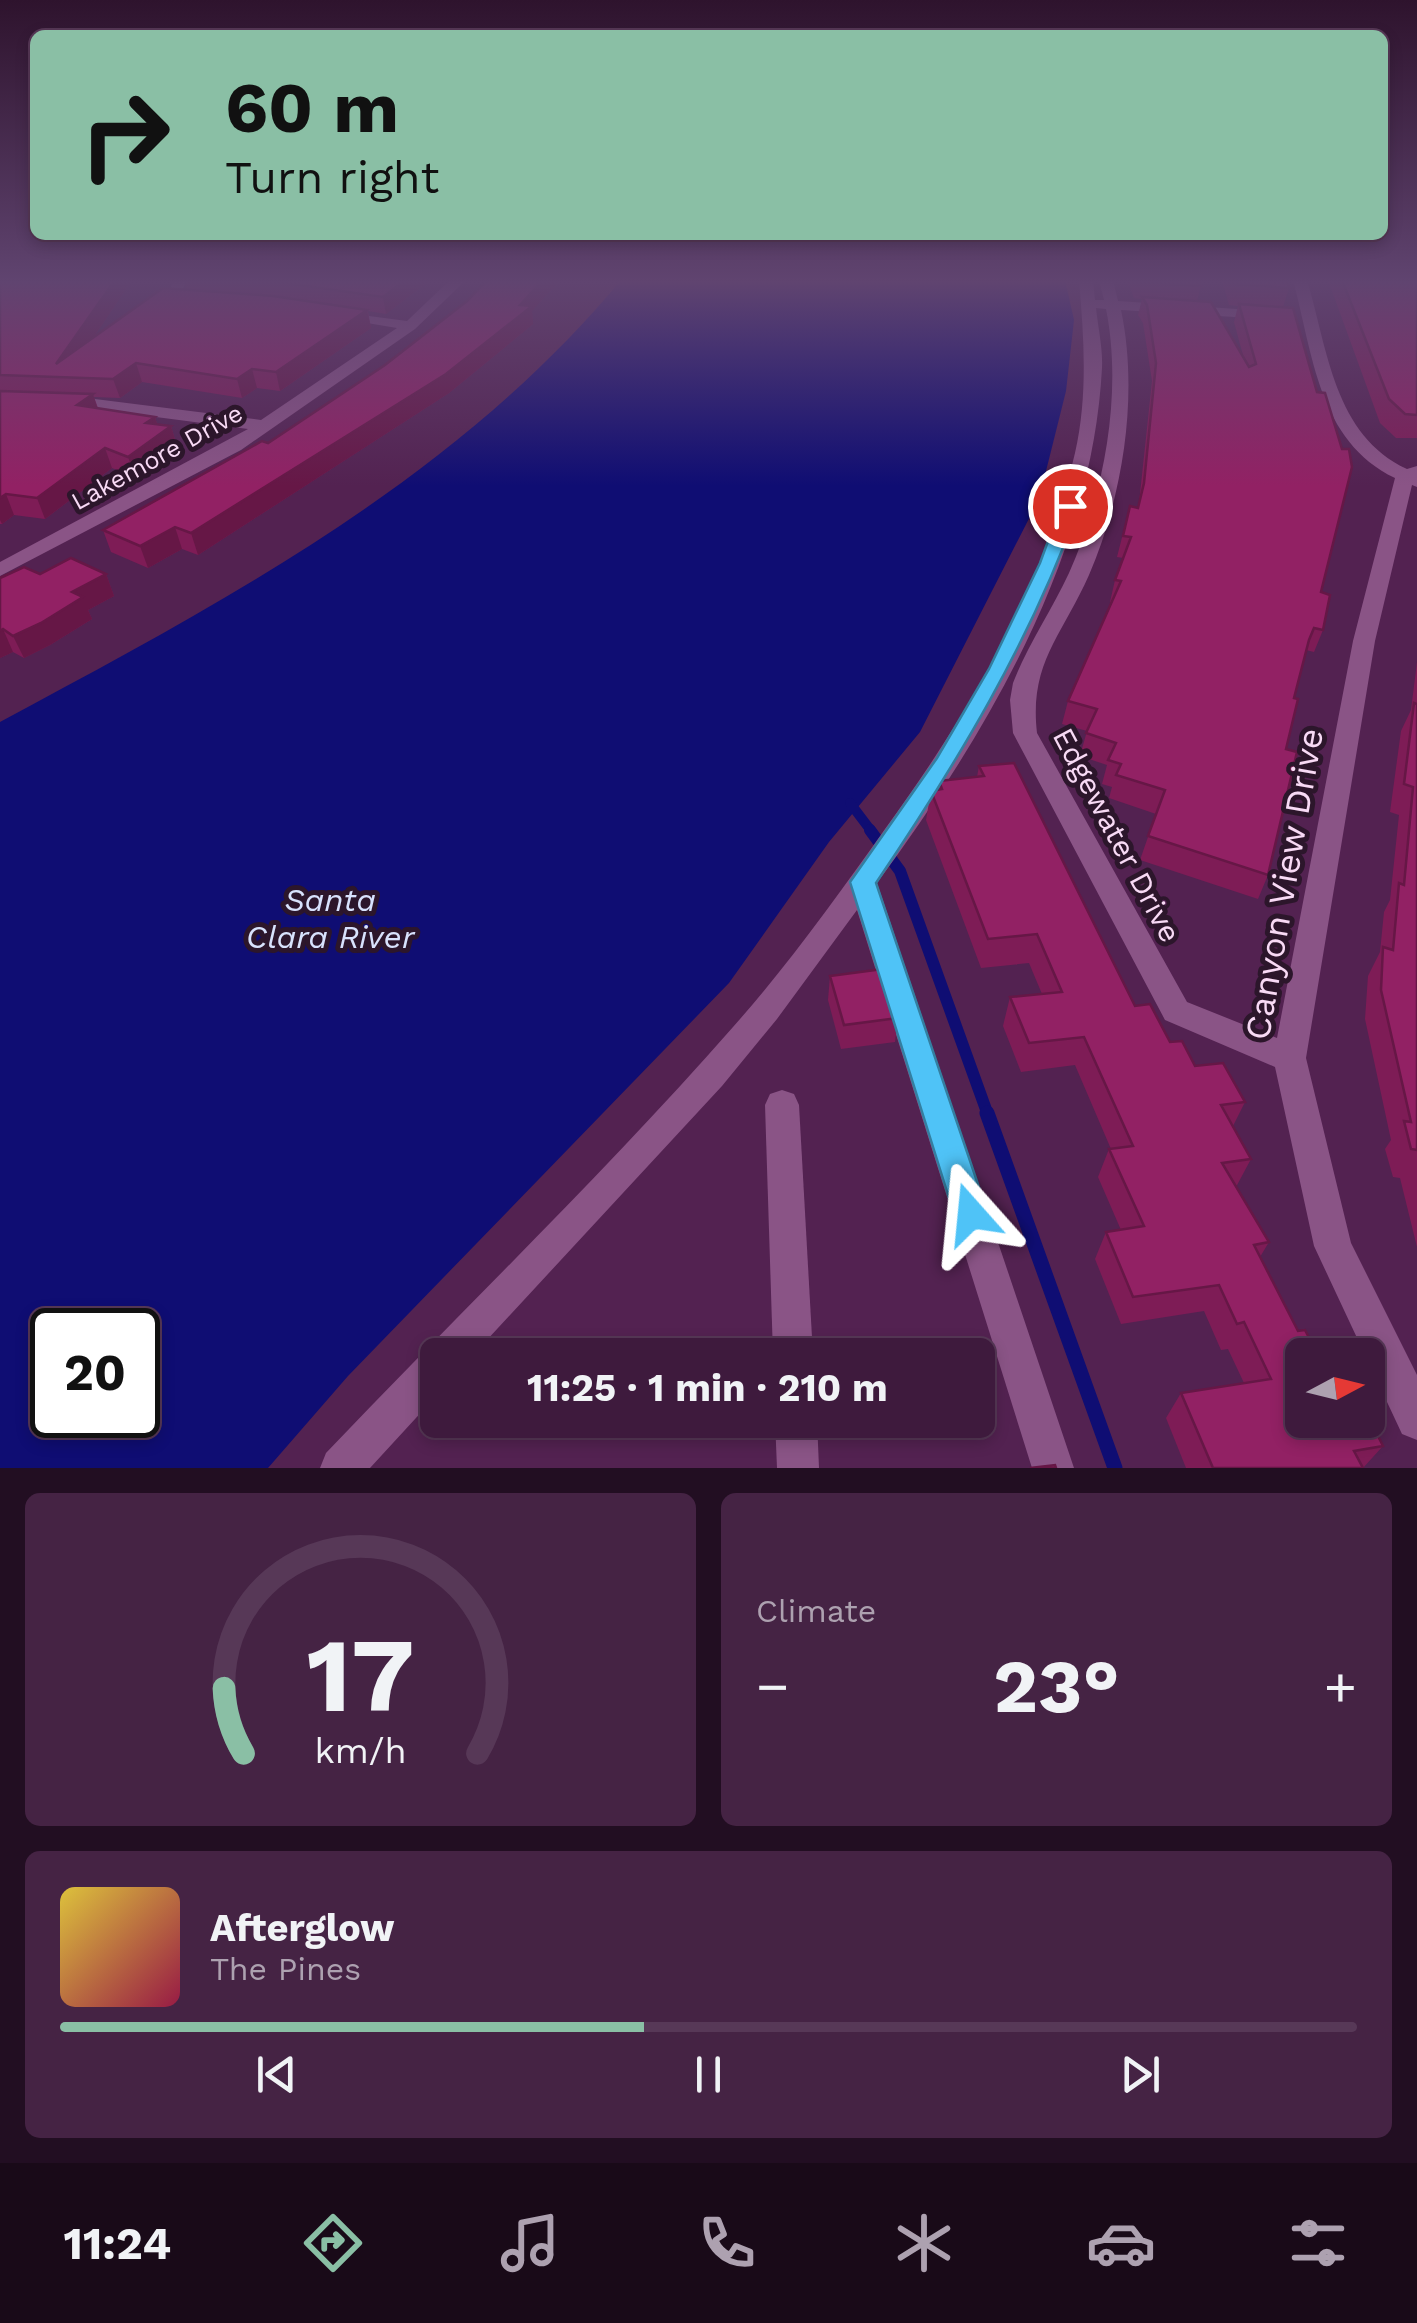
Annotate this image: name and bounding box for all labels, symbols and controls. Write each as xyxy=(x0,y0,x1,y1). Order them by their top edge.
text: 60 m xyxy=(225,67,399,149)
icon: right xyxy=(60,70,190,200)
text: Turn right xyxy=(225,151,439,204)
street label: Lakemore Drive xyxy=(66,398,248,516)
pin xyxy=(1028,464,1113,549)
icon: arrive xyxy=(1043,479,1098,534)
street label: Edgewater Drive xyxy=(1046,722,1188,948)
street label: Canyon View Drive xyxy=(1236,725,1332,1043)
water label: Santa Clara River xyxy=(246,881,416,956)
position arrow xyxy=(919,1162,1023,1266)
speed limit sign: 20 xyxy=(30,1308,160,1438)
north arrow xyxy=(1285,1338,1385,1438)
map controls xyxy=(1285,1338,1385,1438)
text: 11:25 · 1 min · 210 m xyxy=(527,1366,888,1410)
text: Climate xyxy=(756,1592,876,1630)
text: 17 xyxy=(306,1614,415,1736)
text: 23° xyxy=(993,1642,1120,1730)
text: − xyxy=(756,1654,789,1718)
text: + xyxy=(1324,1654,1357,1718)
text: km/h xyxy=(314,1730,407,1772)
text: Afterglow xyxy=(210,1906,395,1950)
text: The Pines xyxy=(210,1950,361,1988)
icon: previous xyxy=(249,2047,304,2102)
icon: pause xyxy=(681,2047,736,2102)
icon: next xyxy=(1113,2047,1168,2102)
icon: directions xyxy=(298,2208,368,2278)
icon: music xyxy=(495,2208,565,2278)
icon: phone xyxy=(692,2208,762,2278)
icon: climate xyxy=(889,2208,959,2278)
icon: car xyxy=(1086,2208,1156,2278)
icon: filters xyxy=(1283,2208,1353,2278)
text: 11:24 xyxy=(64,2217,171,2270)

